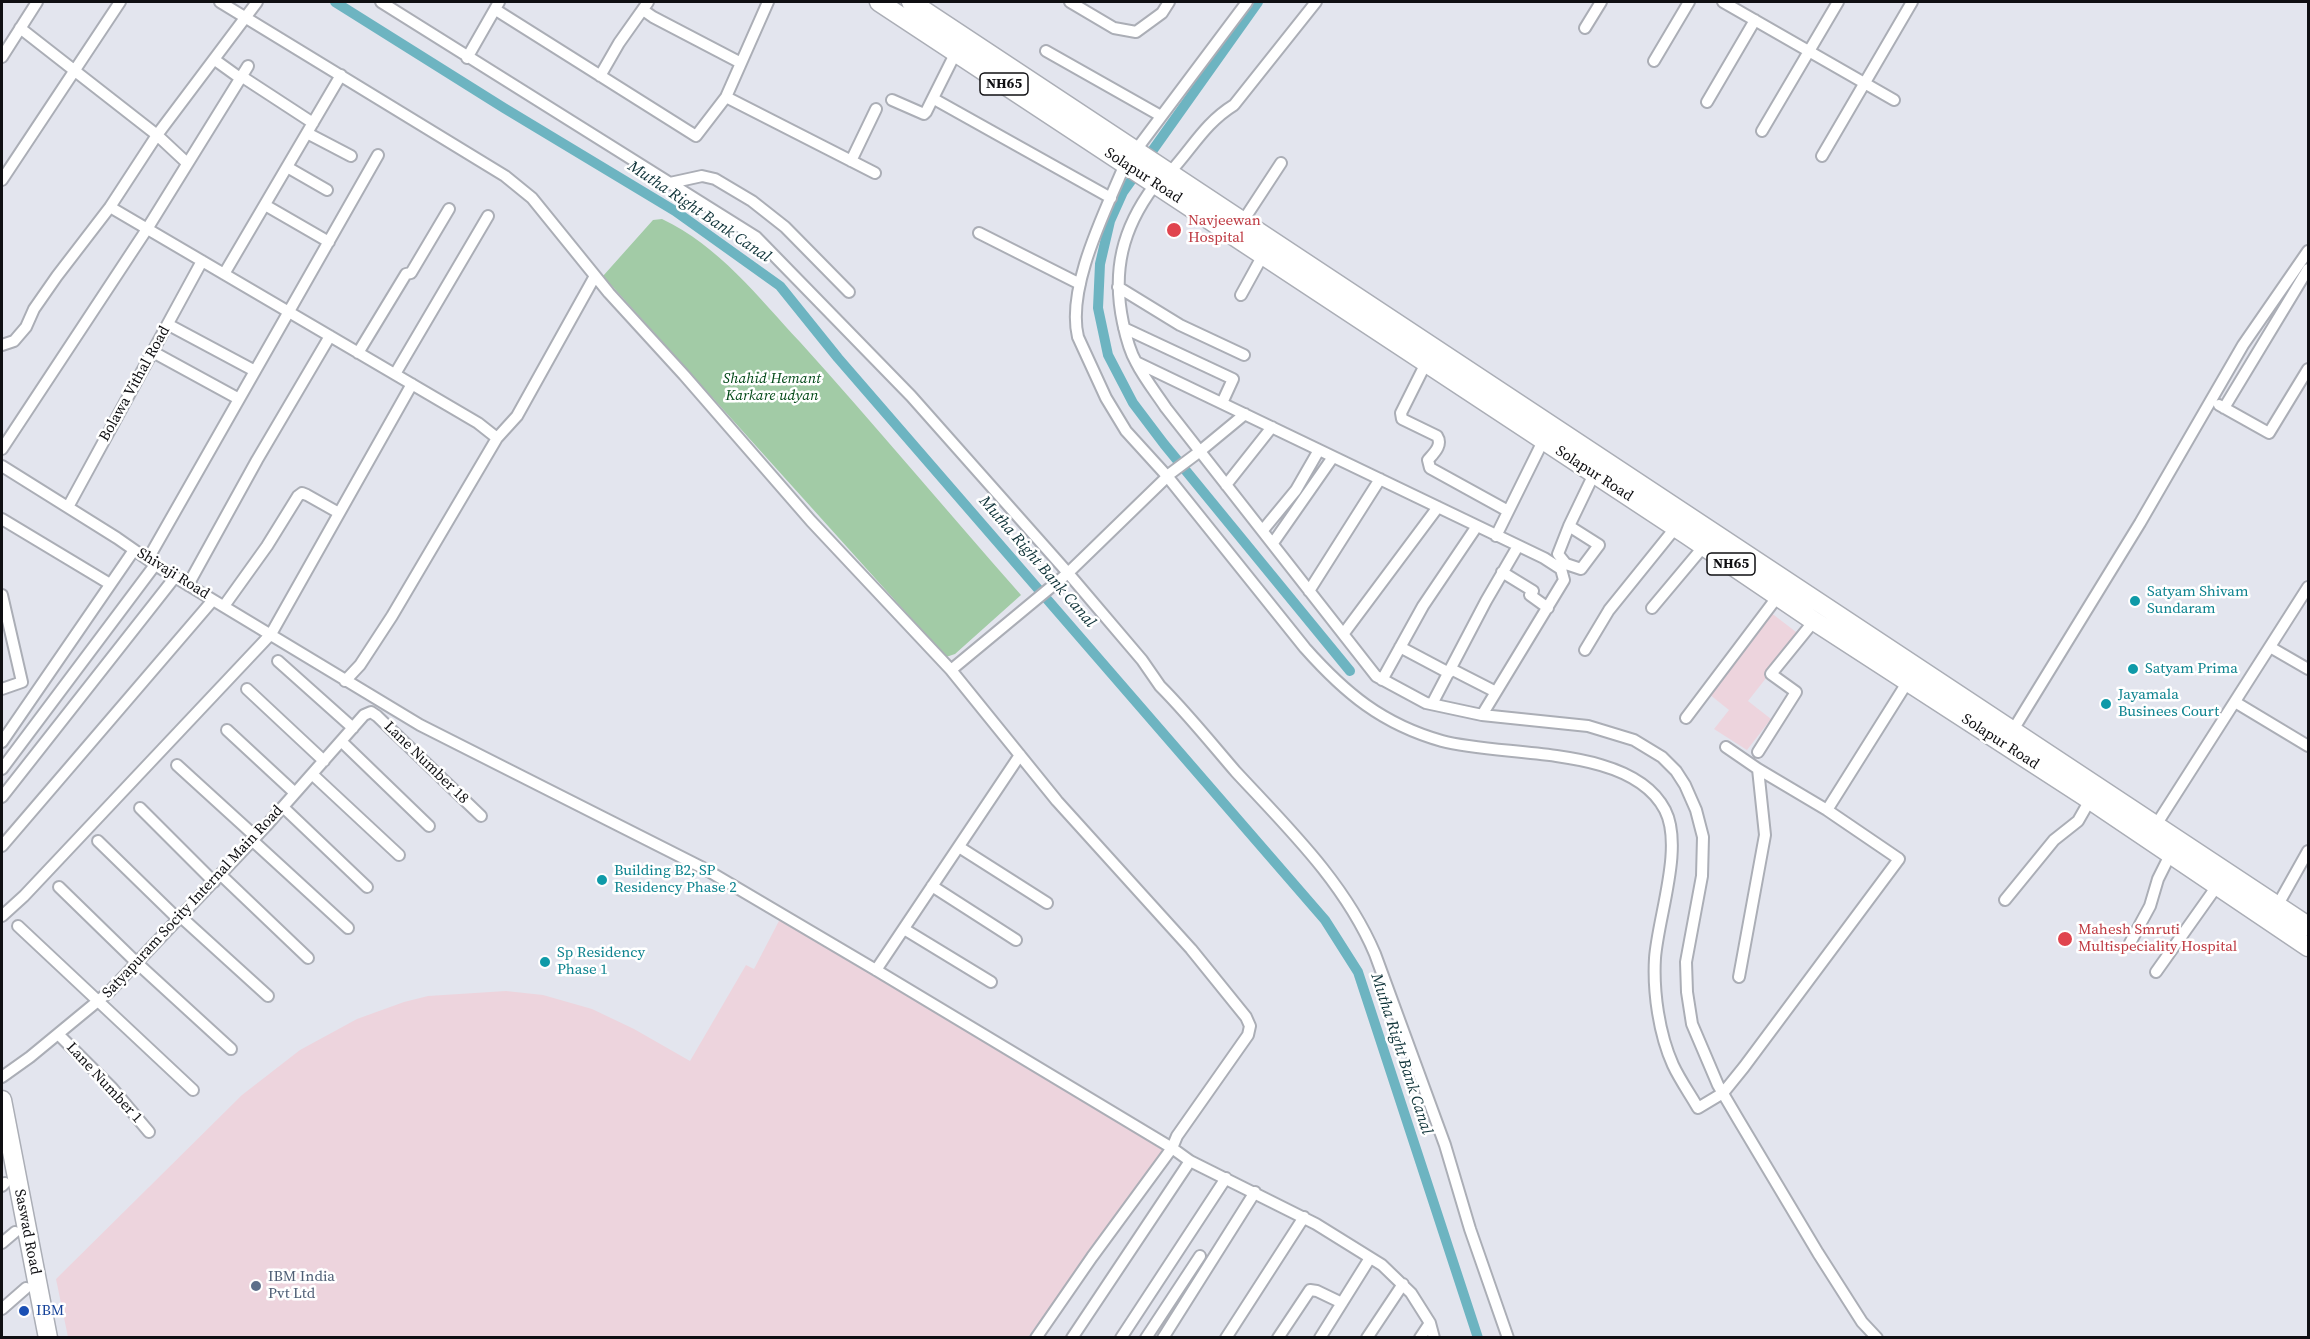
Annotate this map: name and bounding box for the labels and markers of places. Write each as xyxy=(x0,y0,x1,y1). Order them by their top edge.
place label: Navjeewan Hospital xyxy=(1188,212,1261,247)
marker: Navjeewan Hospital xyxy=(1165,221,1183,239)
place label: Satyam Shivam Sundaram xyxy=(2147,583,2248,618)
marker: Satyam Shivam Sundaram xyxy=(2128,594,2142,608)
place label: Satyam Prima xyxy=(2145,660,2238,678)
marker: Satyam Prima xyxy=(2126,662,2140,676)
place label: Jayamala Businees Court xyxy=(2118,686,2219,721)
marker: Jayamala Businees Court xyxy=(2099,697,2113,711)
place label: Building B2, SP Residency Phase 2 xyxy=(614,862,737,897)
marker: Building B2, SP Residency Phase 2 xyxy=(595,873,609,887)
place label: Mahesh Smruti Multispeciality Hospital xyxy=(2078,921,2237,956)
marker: Mahesh Smruti Multispeciality Hospital xyxy=(2056,930,2074,948)
place label: Sp Residency Phase 1 xyxy=(557,944,645,979)
marker: Sp Residency Phase 1 xyxy=(538,955,552,969)
place label: IBM India Pvt Ltd xyxy=(268,1268,335,1303)
marker: IBM India Pvt Ltd xyxy=(249,1279,263,1293)
place label: IBM xyxy=(36,1302,64,1320)
marker: IBM xyxy=(17,1304,31,1318)

